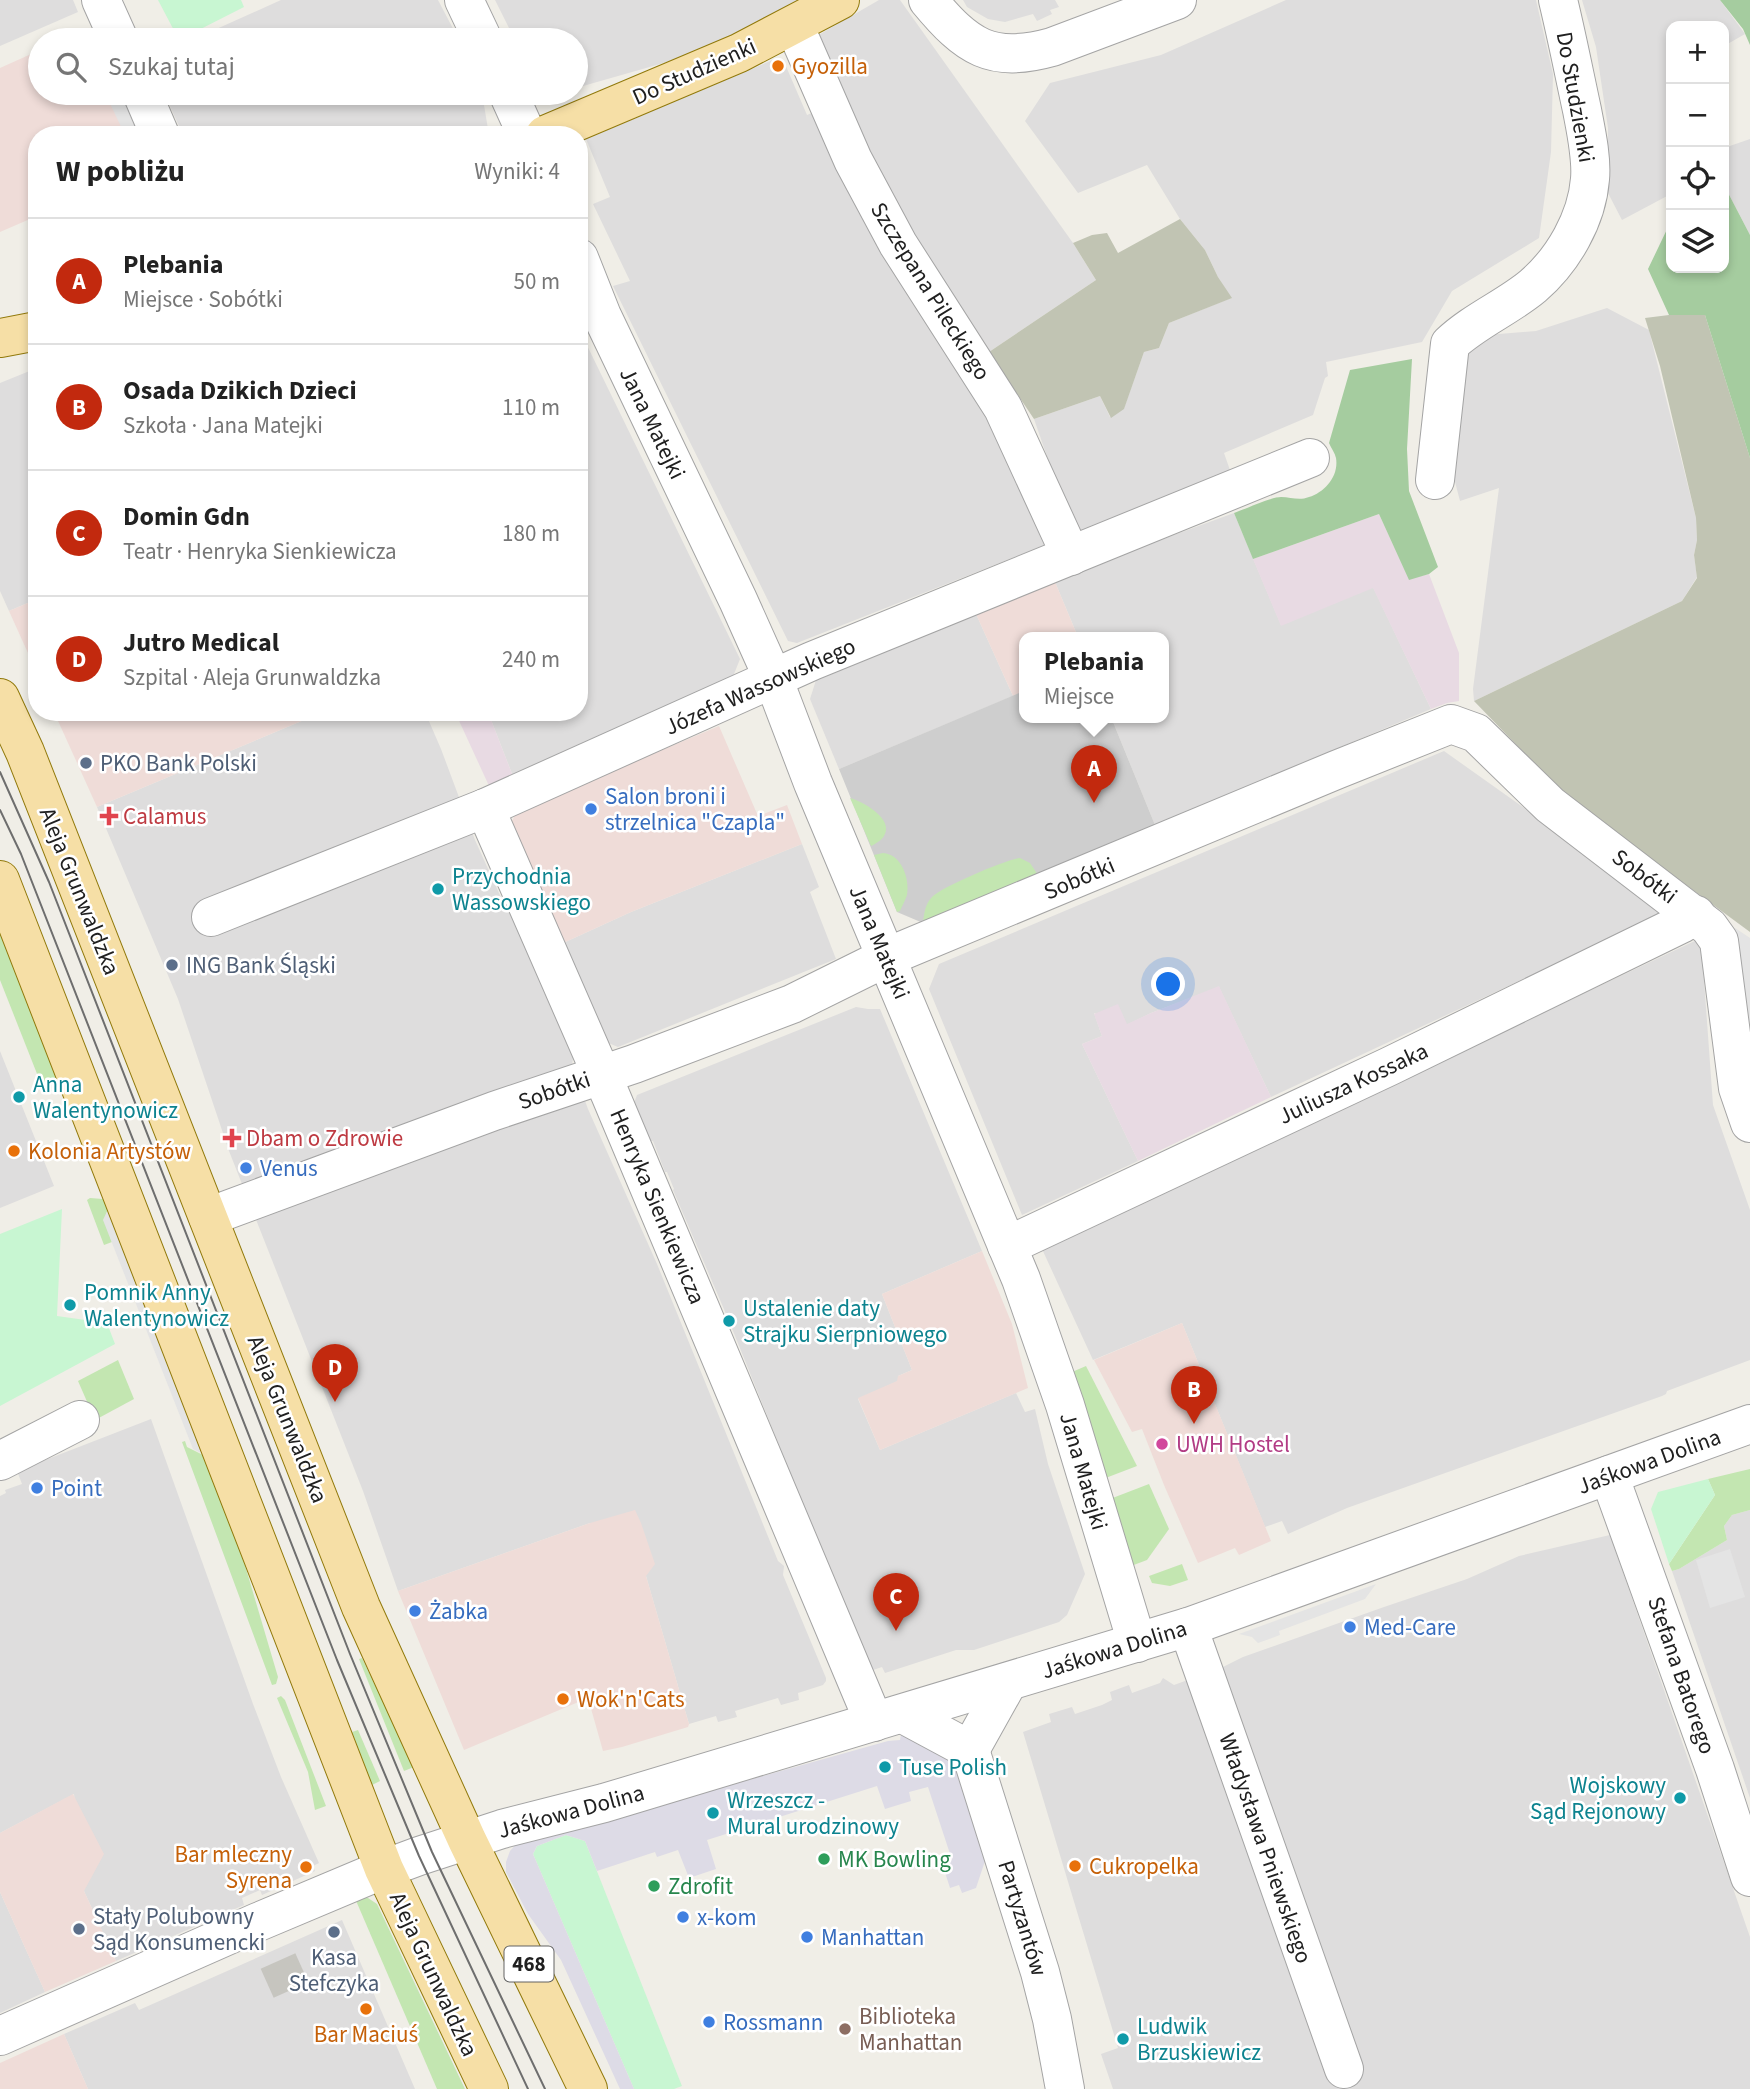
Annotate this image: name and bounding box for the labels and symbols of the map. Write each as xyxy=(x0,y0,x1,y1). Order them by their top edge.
street label: Do Studzienki xyxy=(627,29,761,113)
street label: Do Studzienki xyxy=(1548,29,1603,165)
place label: Gyozilla xyxy=(792,50,868,83)
marker: Gyozilla xyxy=(770,58,786,74)
street label: Szczepana Pileckiego xyxy=(862,196,999,387)
street label: Jana Matejki xyxy=(611,362,694,485)
street label: Józefa Wassowskiego xyxy=(659,630,861,743)
pin: A xyxy=(1071,745,1117,803)
place label: PKO Bank Polski xyxy=(100,747,257,780)
marker: PKO Bank Polski xyxy=(78,755,94,771)
place label: Salon broni i strzelnica "Czapla" xyxy=(605,780,785,839)
place label: Calamus xyxy=(123,800,206,833)
marker: Salon broni i strzelnica "Czapla" xyxy=(583,801,599,817)
street label: Aleja Grunwaldzka xyxy=(31,803,128,980)
marker: Calamus xyxy=(101,808,117,824)
street label: Sobótki xyxy=(1605,841,1684,912)
street label: Sobótki xyxy=(1039,849,1120,908)
place label: Przychodnia Wassowskiego xyxy=(452,860,591,919)
street label: Jana Matejki xyxy=(841,880,918,1004)
marker: Przychodnia Wassowskiego xyxy=(430,881,446,897)
place label: ING Bank Śląski xyxy=(186,949,336,982)
marker: ING Bank Śląski xyxy=(164,957,180,973)
your location xyxy=(1151,967,1185,1001)
street label: Juliusza Kossaka xyxy=(1273,1034,1434,1133)
street label: Sobótki xyxy=(514,1063,595,1118)
place label: Anna Walentynowicz xyxy=(33,1068,178,1127)
marker: Anna Walentynowicz xyxy=(11,1089,27,1105)
street label: Henryka Sienkiewicza xyxy=(601,1103,714,1309)
place label: Dbam o Zdrowie xyxy=(246,1122,403,1155)
marker: Dbam o Zdrowie xyxy=(224,1130,240,1146)
place label: Kolonia Artystów xyxy=(28,1135,191,1168)
marker: Kolonia Artystów xyxy=(6,1143,22,1159)
place label: Venus xyxy=(260,1152,318,1185)
marker: Venus xyxy=(238,1160,254,1176)
place label: Pomnik Anny Walentynowicz xyxy=(84,1276,229,1335)
place label: Ustalenie daty Strajku Sierpniowego xyxy=(743,1292,948,1351)
marker: Pomnik Anny Walentynowicz xyxy=(62,1297,78,1313)
marker: Ustalenie daty Strajku Sierpniowego xyxy=(721,1313,737,1329)
street label: Aleja Grunwaldzka xyxy=(239,1331,336,1508)
pin: D xyxy=(312,1344,358,1402)
pin: B xyxy=(1171,1366,1217,1424)
street label: Jana Matejki xyxy=(1051,1408,1116,1534)
street label: Jaśkowa Dolina xyxy=(1573,1420,1725,1503)
place label: UWH Hostel xyxy=(1176,1428,1290,1461)
marker: UWH Hostel xyxy=(1154,1436,1170,1452)
place label: Point xyxy=(51,1472,102,1505)
marker: Point xyxy=(29,1480,45,1496)
pin: C xyxy=(873,1573,919,1631)
street label: Stefana Batorego xyxy=(1639,1592,1724,1758)
place label: Żabka xyxy=(429,1595,488,1628)
marker: Żabka xyxy=(407,1603,423,1619)
place label: Med-Care xyxy=(1364,1611,1456,1644)
street label: Jaśkowa Dolina xyxy=(1037,1612,1191,1687)
marker: Med-Care xyxy=(1342,1619,1358,1635)
place label: Wok'n'Cats xyxy=(577,1683,685,1716)
marker: Wok'n'Cats xyxy=(555,1691,571,1707)
street label: Władysława Pniewskiego xyxy=(1211,1729,1320,1968)
place label: Tuse Polish xyxy=(899,1751,1007,1784)
marker: Tuse Polish xyxy=(877,1759,893,1775)
place label: Wojskowy Sąd Rejonowy xyxy=(1530,1769,1666,1828)
street label: Jaśkowa Dolina xyxy=(494,1776,648,1847)
place label: Wrzeszcz - Mural urodzinowy xyxy=(727,1784,899,1843)
marker: Wojskowy Sąd Rejonowy xyxy=(1672,1790,1688,1806)
marker: Wrzeszcz - Mural urodzinowy xyxy=(705,1805,721,1821)
place label: Bar mleczny Syrena xyxy=(174,1838,292,1897)
place label: MK Bowling xyxy=(838,1843,951,1876)
place label: Cukropelka xyxy=(1089,1850,1199,1883)
marker: MK Bowling xyxy=(816,1851,832,1867)
street label: Partyzantów xyxy=(989,1856,1056,1980)
marker: Cukropelka xyxy=(1067,1858,1083,1874)
marker: Bar mleczny Syrena xyxy=(298,1859,314,1875)
place label: Zdrofit xyxy=(668,1870,733,1903)
marker: Zdrofit xyxy=(646,1878,662,1894)
street label: Aleja Grunwaldzka xyxy=(381,1887,486,2062)
place label: Stały Polubowny Sąd Konsumencki xyxy=(93,1900,265,1959)
place label: x-kom xyxy=(697,1901,757,1934)
marker: x-kom xyxy=(675,1909,691,1925)
marker: Stały Polubowny Sąd Konsumencki xyxy=(71,1921,87,1937)
place label: Manhattan xyxy=(821,1921,924,1954)
marker: Kasa Stefczyka xyxy=(326,1924,342,1940)
marker: Manhattan xyxy=(799,1929,815,1945)
place label: Kasa Stefczyka xyxy=(289,1941,379,2000)
road number: 468 xyxy=(504,1946,554,1982)
place label: Biblioteka Manhattan xyxy=(859,2000,962,2059)
marker: Bar Maciuś xyxy=(358,2001,374,2017)
place label: Rossmann xyxy=(723,2006,823,2039)
place label: Ludwik Brzuskiewicz xyxy=(1137,2010,1261,2069)
marker: Rossmann xyxy=(701,2014,717,2030)
place label: Bar Maciuś xyxy=(314,2018,418,2051)
marker: Biblioteka Manhattan xyxy=(837,2021,853,2037)
marker: Ludwik Brzuskiewicz xyxy=(1115,2031,1131,2047)

